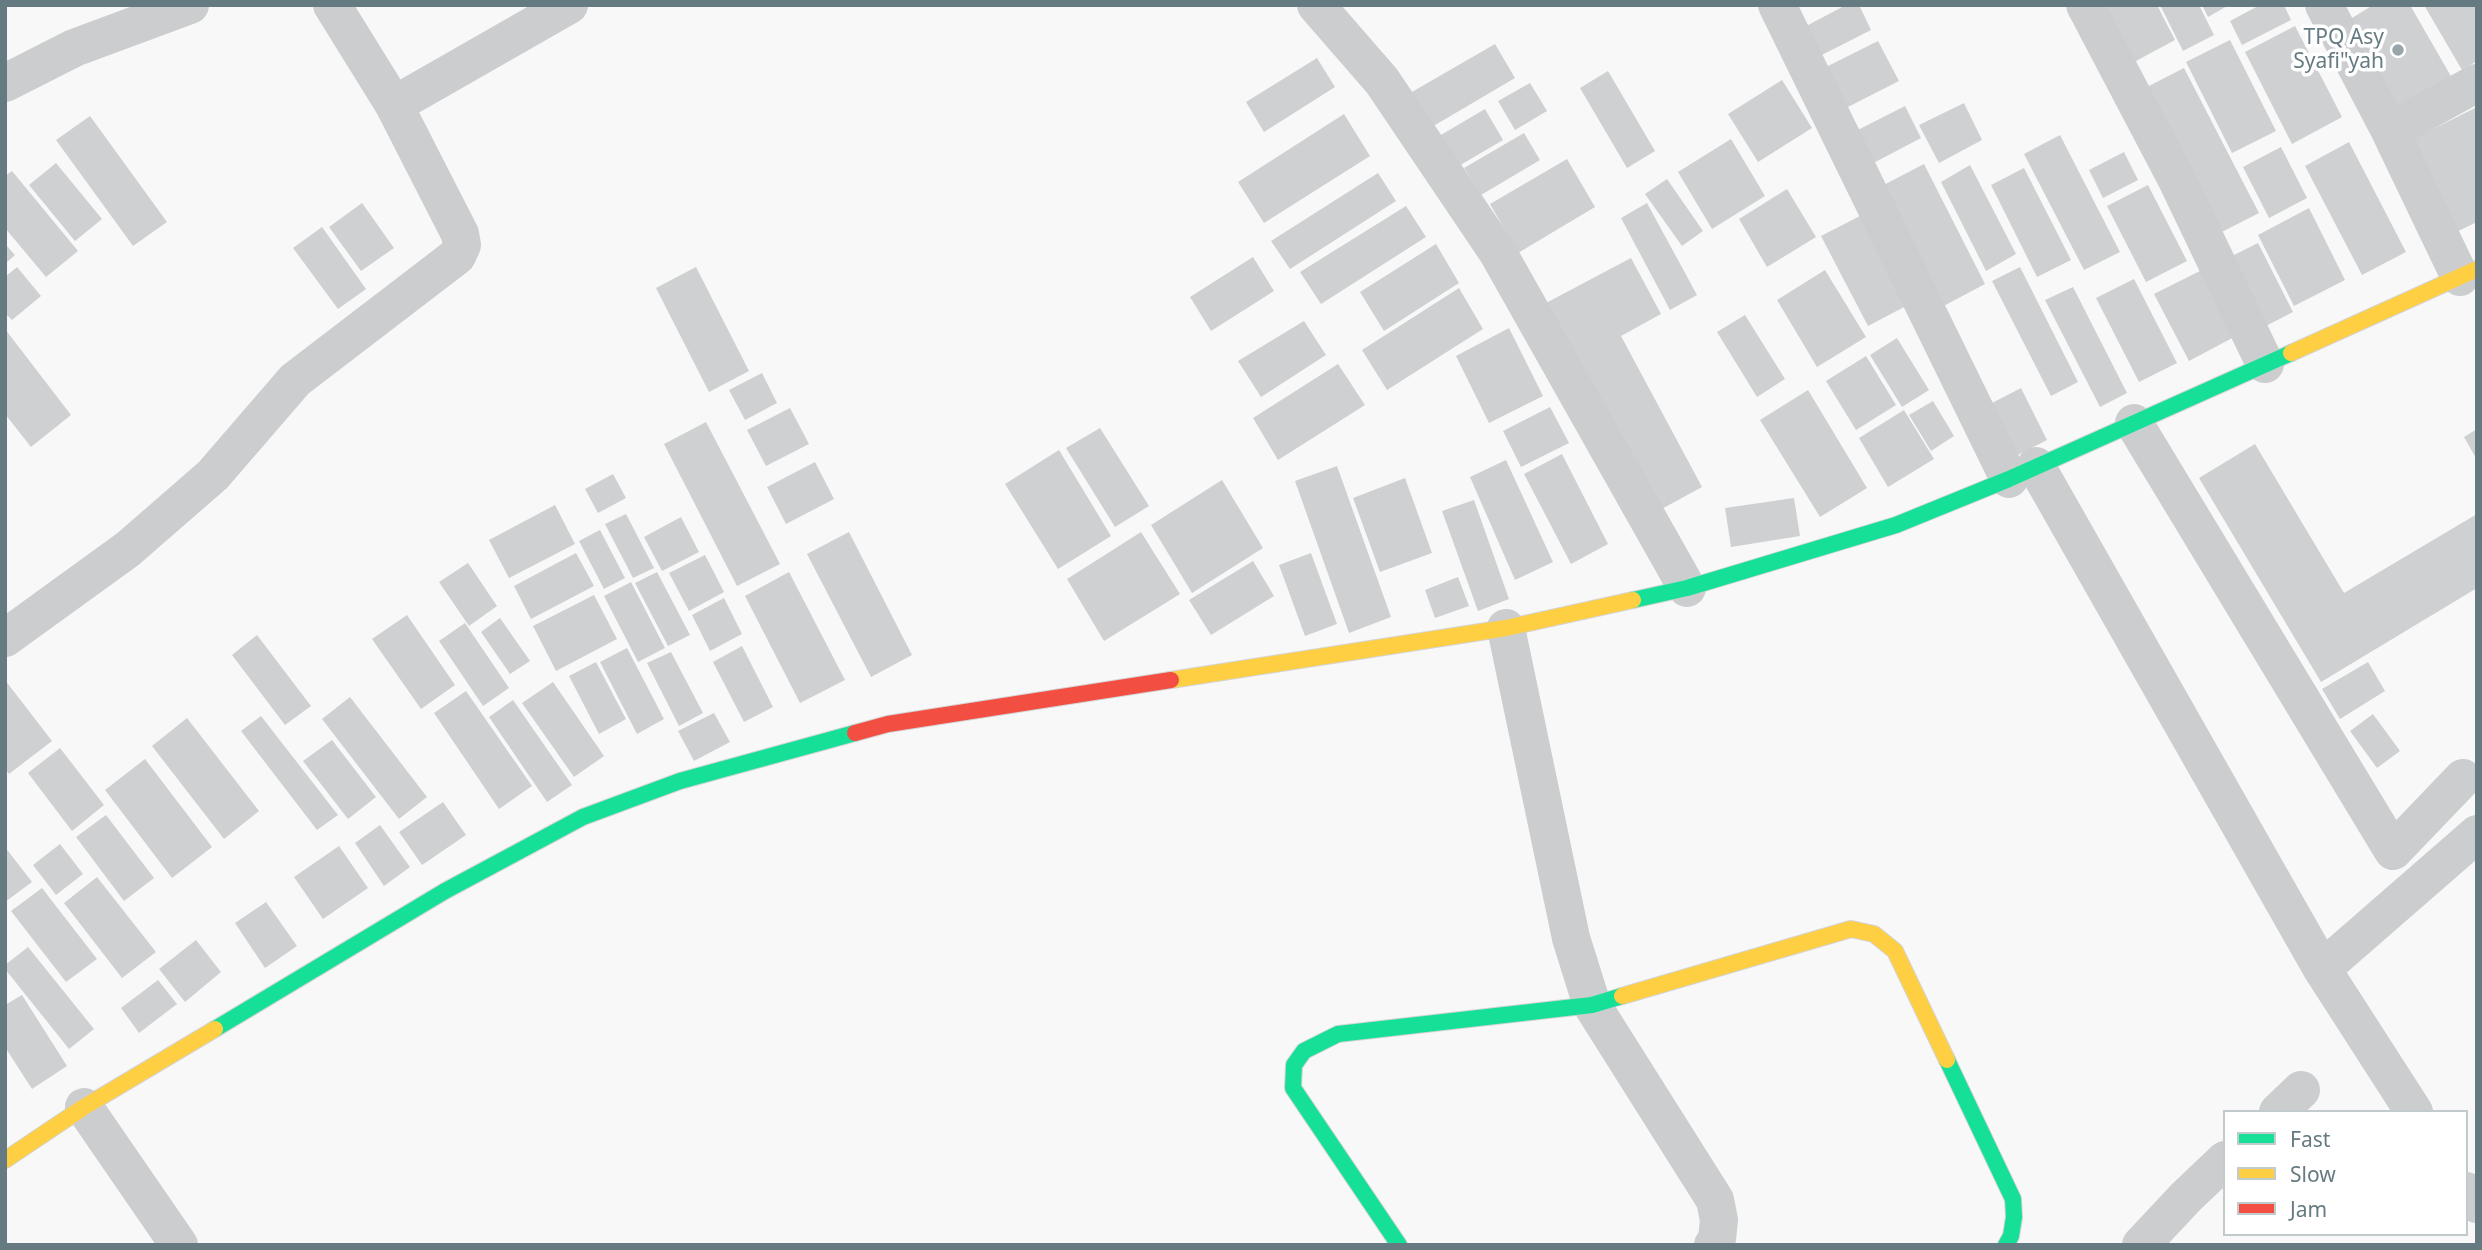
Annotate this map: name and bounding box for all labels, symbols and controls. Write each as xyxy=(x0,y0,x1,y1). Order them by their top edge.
place label: TPQ Asy Syafi"yah xyxy=(2293,25,2384,75)
marker: TPQ Asy Syafi"yah xyxy=(2390,42,2406,58)
legend xyxy=(2223,1110,2468,1236)
text: Fast xyxy=(2290,1125,2330,1153)
text: Slow xyxy=(2290,1160,2336,1188)
text: Jam xyxy=(2290,1195,2327,1223)

